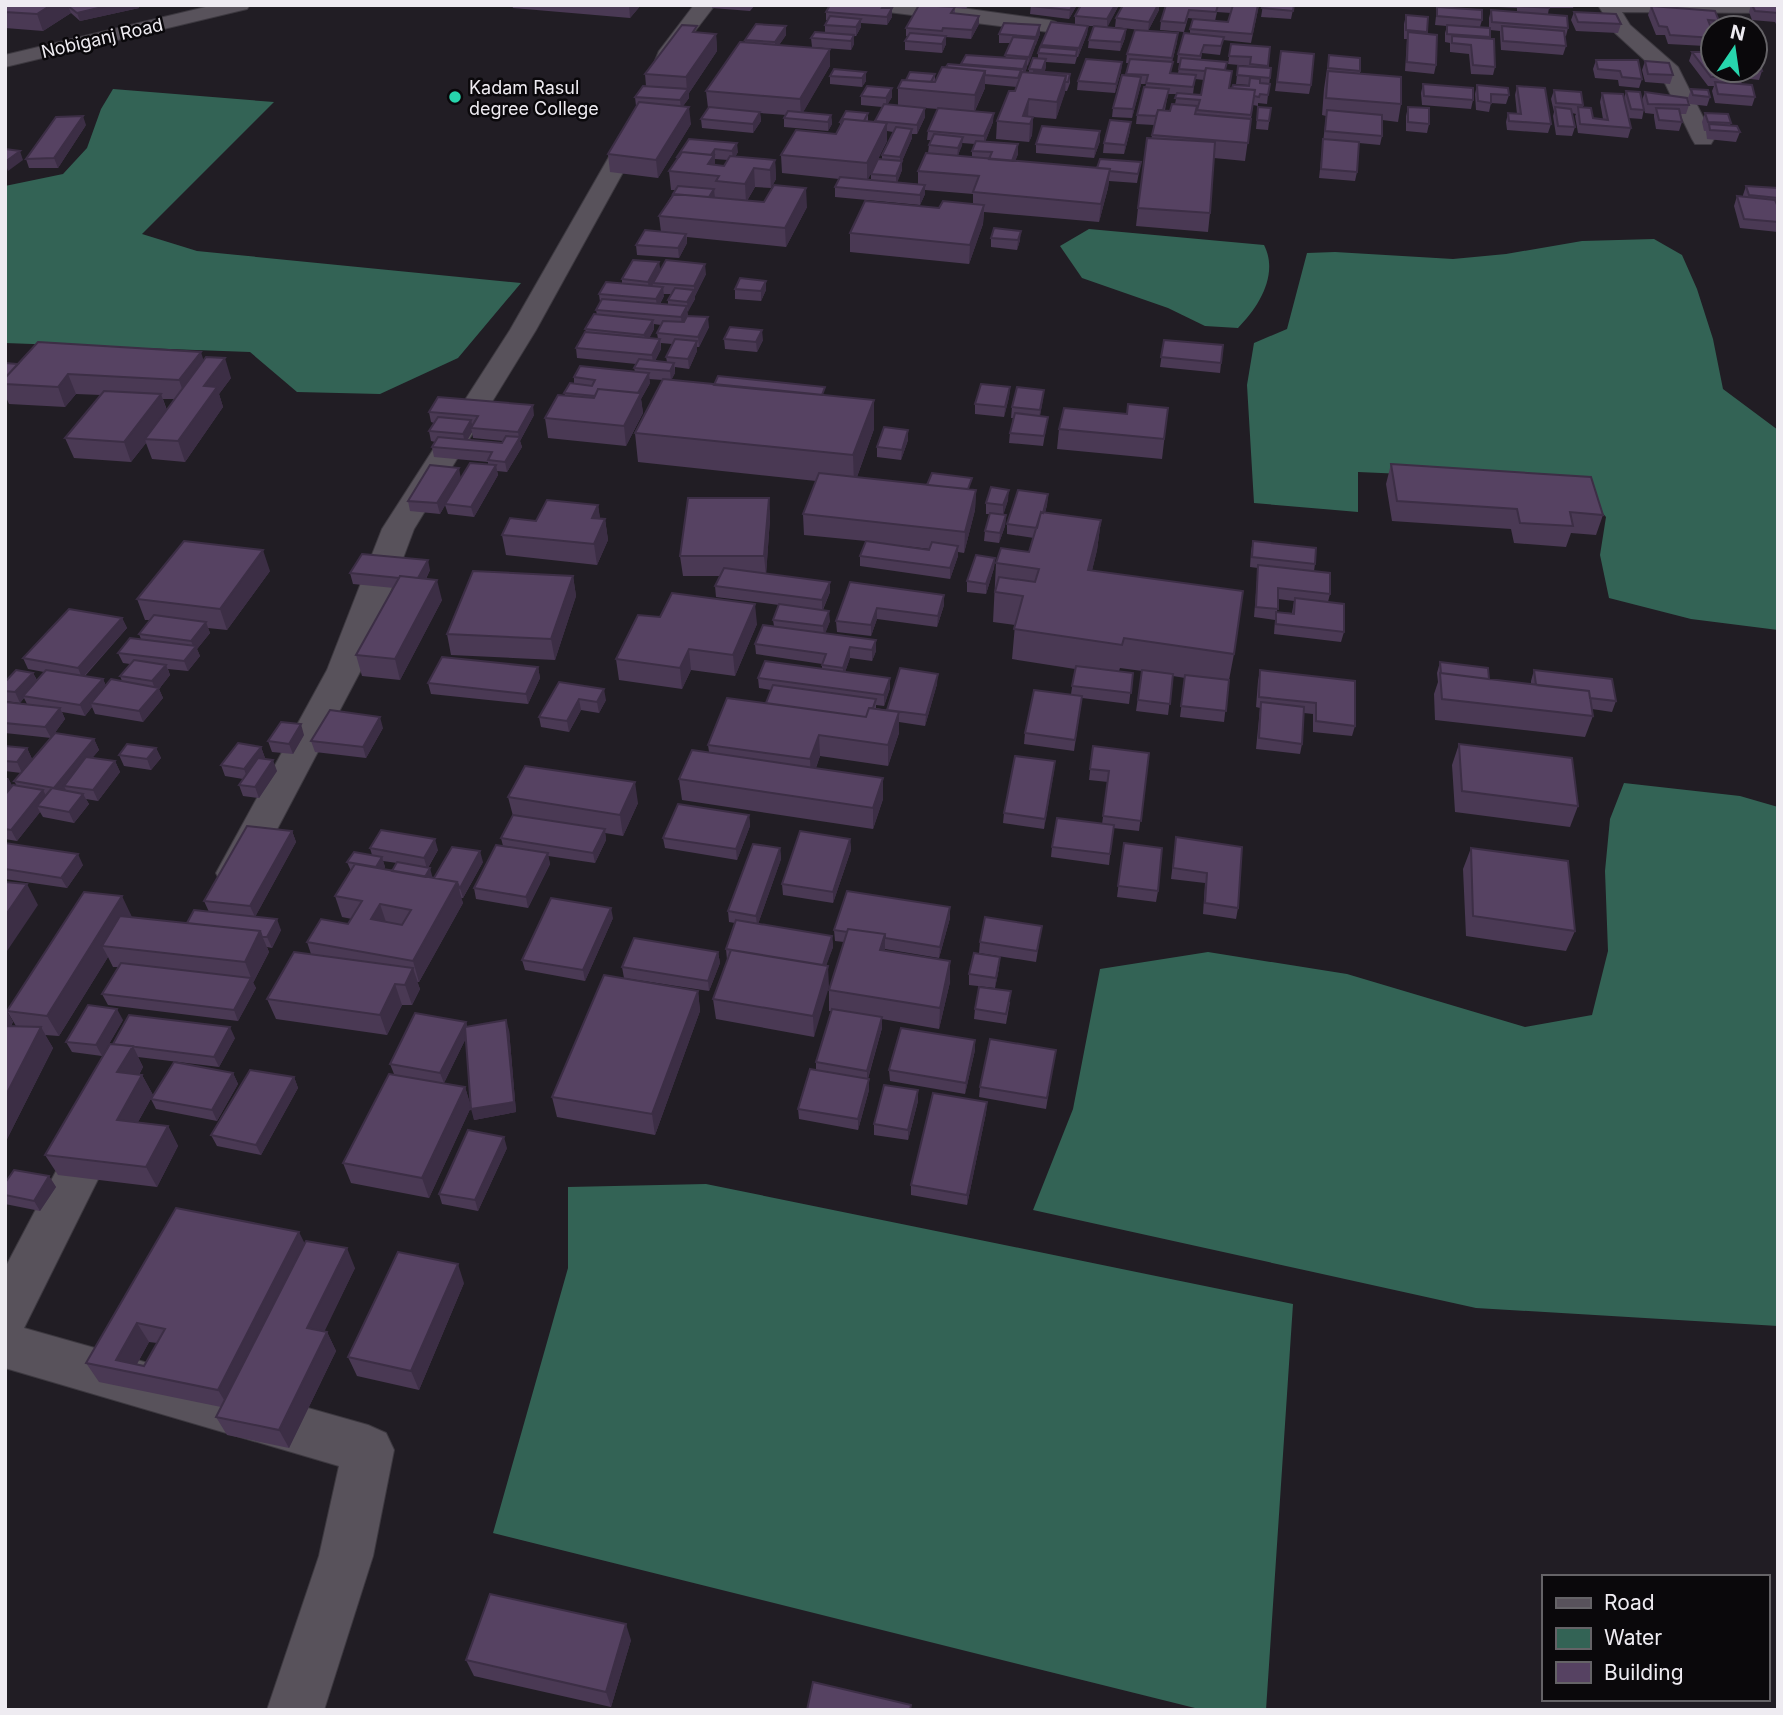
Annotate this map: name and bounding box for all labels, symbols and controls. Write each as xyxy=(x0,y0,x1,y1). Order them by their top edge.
street label: Nobiganj Road xyxy=(39,14,165,62)
north arrow xyxy=(1699,14,1769,84)
text: N xyxy=(1728,20,1747,46)
place label: Kadam Rasul degree College xyxy=(469,77,599,119)
marker: Kadam Rasul degree College xyxy=(447,89,463,105)
legend xyxy=(1542,1575,1769,1701)
text: Road xyxy=(1604,1590,1655,1615)
text: Water xyxy=(1604,1625,1662,1650)
text: Building xyxy=(1604,1660,1684,1685)

